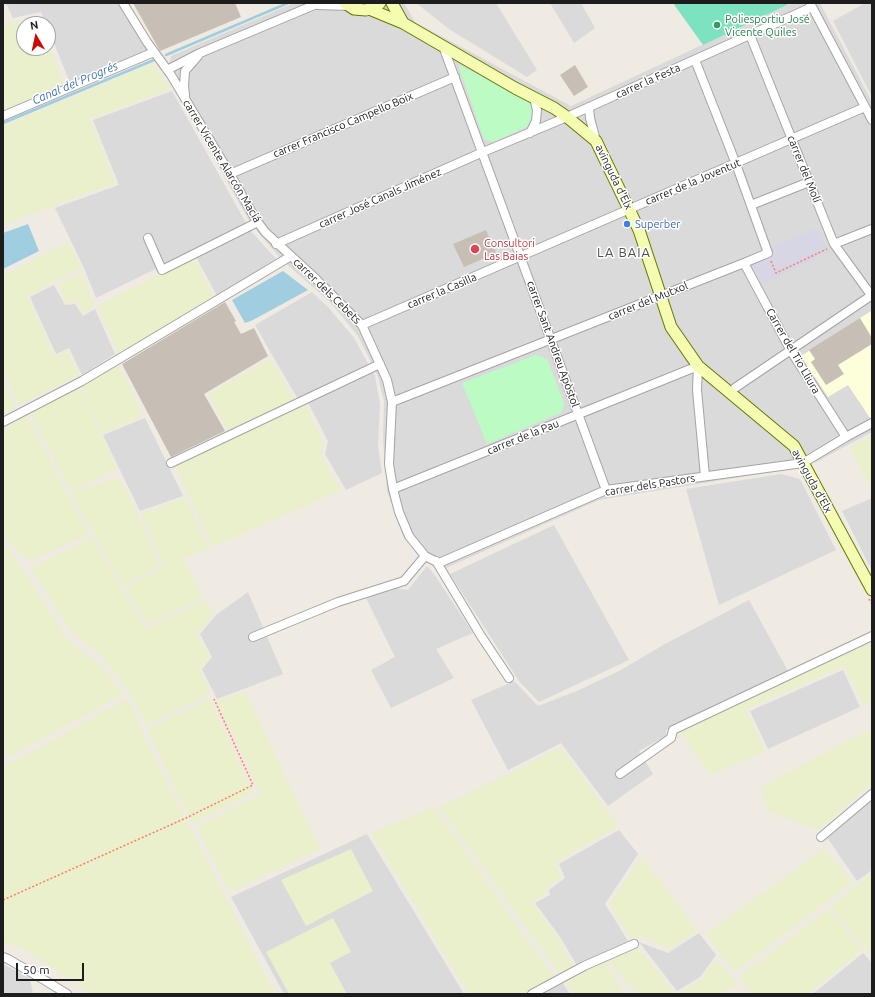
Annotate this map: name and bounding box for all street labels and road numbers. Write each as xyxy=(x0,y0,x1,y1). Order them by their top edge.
street label: carrer la Festa xyxy=(614,61,682,101)
street label: carrer Francisco Campello Boix xyxy=(271,89,415,161)
street label: carrer Vicente Alarcón Maciá xyxy=(180,97,264,225)
street label: carrer del Molí xyxy=(785,133,823,205)
street label: avinguda d'Elx xyxy=(593,142,635,212)
street label: carrer de la Joventut xyxy=(643,156,743,208)
street label: carrer José Canals Jiménez xyxy=(317,165,443,231)
street label: carrer dels Cebets xyxy=(290,255,364,327)
street label: carrer la Casilla xyxy=(405,270,479,312)
street label: carrer Sant Andreu Apòstol xyxy=(524,279,582,409)
street label: carrer del Mutxol xyxy=(606,279,690,323)
street label: Carrer del Tio Lliura xyxy=(763,306,823,396)
street label: carrer de la Pau xyxy=(485,417,561,457)
street label: avinguda d'Elx xyxy=(789,447,835,515)
street label: carrer dels Pastors xyxy=(604,471,696,499)

